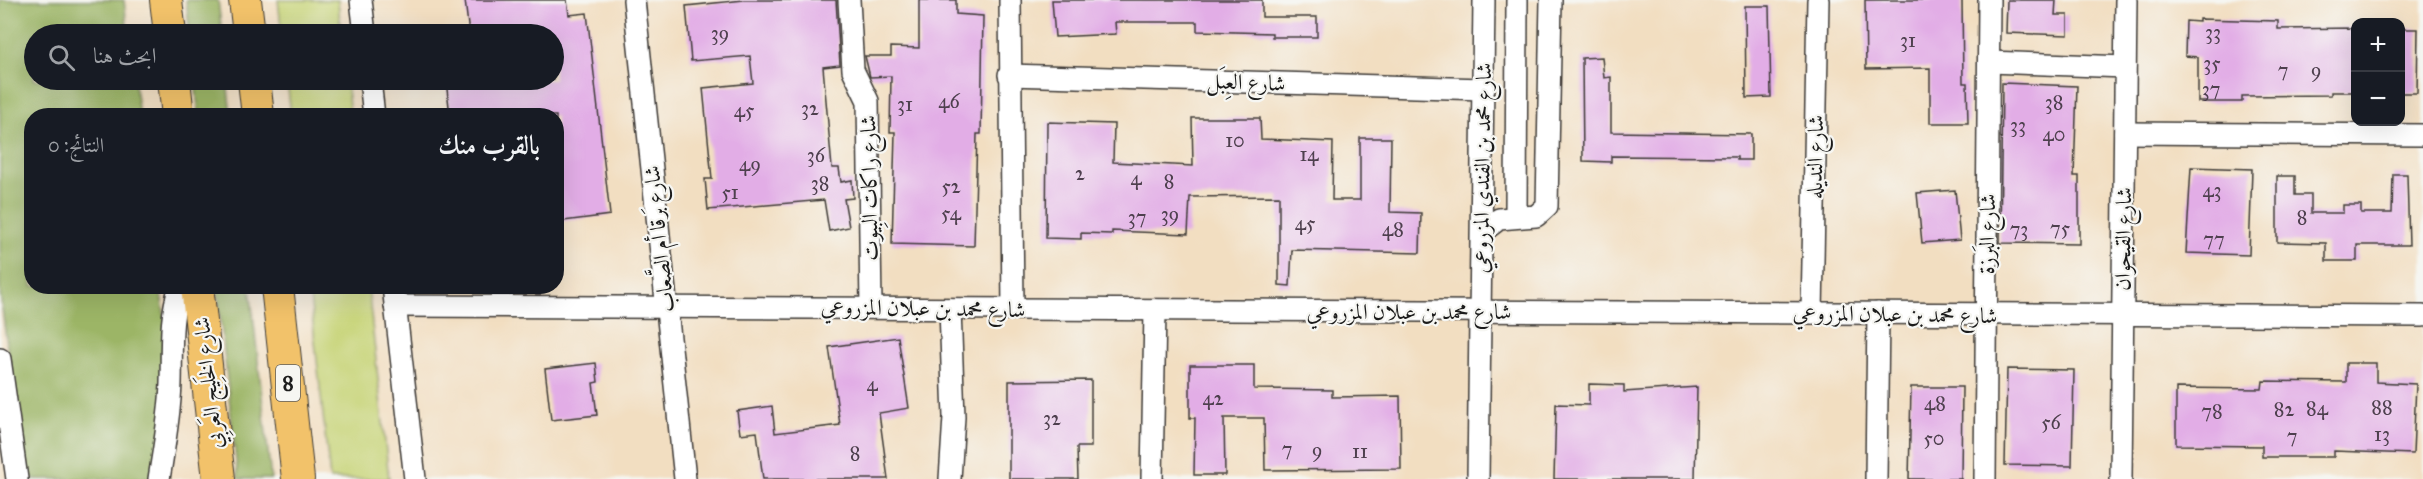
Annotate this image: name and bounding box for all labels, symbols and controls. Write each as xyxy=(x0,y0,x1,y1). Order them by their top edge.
map controls xyxy=(2351,18,2405,126)
button: + xyxy=(2351,18,2405,72)
house number: 33 xyxy=(2205,20,2221,44)
house number: 39 xyxy=(711,21,729,45)
search box xyxy=(24,24,564,90)
house number: 31 xyxy=(1900,28,1916,52)
icon: search xyxy=(45,41,78,74)
text: ابحث هنا xyxy=(93,42,156,69)
house number: 35 xyxy=(2203,51,2221,75)
house number: 7 xyxy=(2278,58,2288,82)
house number: 9 xyxy=(2311,58,2321,82)
street label: شارع محمد بن الفندي المزروعي xyxy=(1467,62,1502,274)
street label: شارع العِبَل xyxy=(1206,65,1286,102)
button: − xyxy=(2351,72,2405,126)
house number: 37 xyxy=(2202,77,2220,101)
house number: 46 xyxy=(938,89,960,113)
house number: 38 xyxy=(2045,90,2063,114)
house number: 31 xyxy=(897,92,913,116)
house number: 32 xyxy=(801,96,819,120)
house number: 45 xyxy=(734,98,754,122)
house number: 33 xyxy=(2010,113,2026,137)
street label: شارع راكات البِيوت xyxy=(854,115,889,261)
street label: شارع النديله xyxy=(1801,115,1834,200)
house number: 40 xyxy=(2043,122,2065,146)
house number: 10 xyxy=(1225,128,1245,152)
text: بالقرب منك xyxy=(438,129,540,161)
text: النتائج: 0 xyxy=(48,133,104,157)
house number: 14 xyxy=(1299,142,1319,166)
house number: 36 xyxy=(807,143,826,167)
house number: 49 xyxy=(739,152,761,176)
house number: 2 xyxy=(1075,161,1085,185)
street label: شارع بَرقا أم الصَّعاب xyxy=(633,164,686,314)
house number: 4 xyxy=(1130,166,1142,190)
house number: 8 xyxy=(1164,169,1174,193)
house number: 38 xyxy=(811,171,829,195)
house number: 52 xyxy=(941,174,961,198)
house number: 43 xyxy=(2202,178,2222,202)
house number: 51 xyxy=(721,180,739,204)
street label: شارع القيحوان xyxy=(2109,187,2142,291)
street label: شارع البَرزة xyxy=(1971,193,2006,275)
house number: 54 xyxy=(941,201,962,225)
house number: 39 xyxy=(1161,202,1179,226)
house number: 37 xyxy=(1128,205,1146,229)
house number: 8 xyxy=(2297,205,2307,229)
house number: 45 xyxy=(1295,211,1315,235)
house number: 75 xyxy=(2050,216,2070,240)
house number: 48 xyxy=(1382,217,1404,241)
house number: 73 xyxy=(2010,217,2028,241)
house number: 77 xyxy=(2203,227,2225,251)
street label: شارع محمد بن عبلان المزروعي xyxy=(820,293,1026,328)
street label: شارع محمد بن عبلان المزروعي xyxy=(1307,298,1511,330)
street label: شارع محمد بن عبلان المزروعي xyxy=(1792,299,1998,334)
street label: شارع الخَلِيج العَربِي xyxy=(186,315,235,450)
road number: 8 xyxy=(276,365,300,401)
house number: 4 xyxy=(866,372,878,396)
house number: 42 xyxy=(1202,386,1224,410)
house number: 48 xyxy=(1924,391,1946,415)
house number: 88 xyxy=(2371,395,2393,419)
house number: 84 xyxy=(2306,396,2329,420)
house number: 82 xyxy=(2274,397,2294,421)
house number: 78 xyxy=(2201,399,2223,423)
house number: 32 xyxy=(1043,406,1061,430)
house number: 56 xyxy=(2041,410,2062,434)
house number: 13 xyxy=(2374,422,2390,446)
house number: 7 xyxy=(2287,424,2297,448)
house number: 50 xyxy=(1924,426,1944,450)
house number: 7 xyxy=(1282,437,1292,461)
house number: 9 xyxy=(1312,438,1322,462)
house number: 11 xyxy=(1352,439,1368,463)
house number: 8 xyxy=(850,441,860,465)

